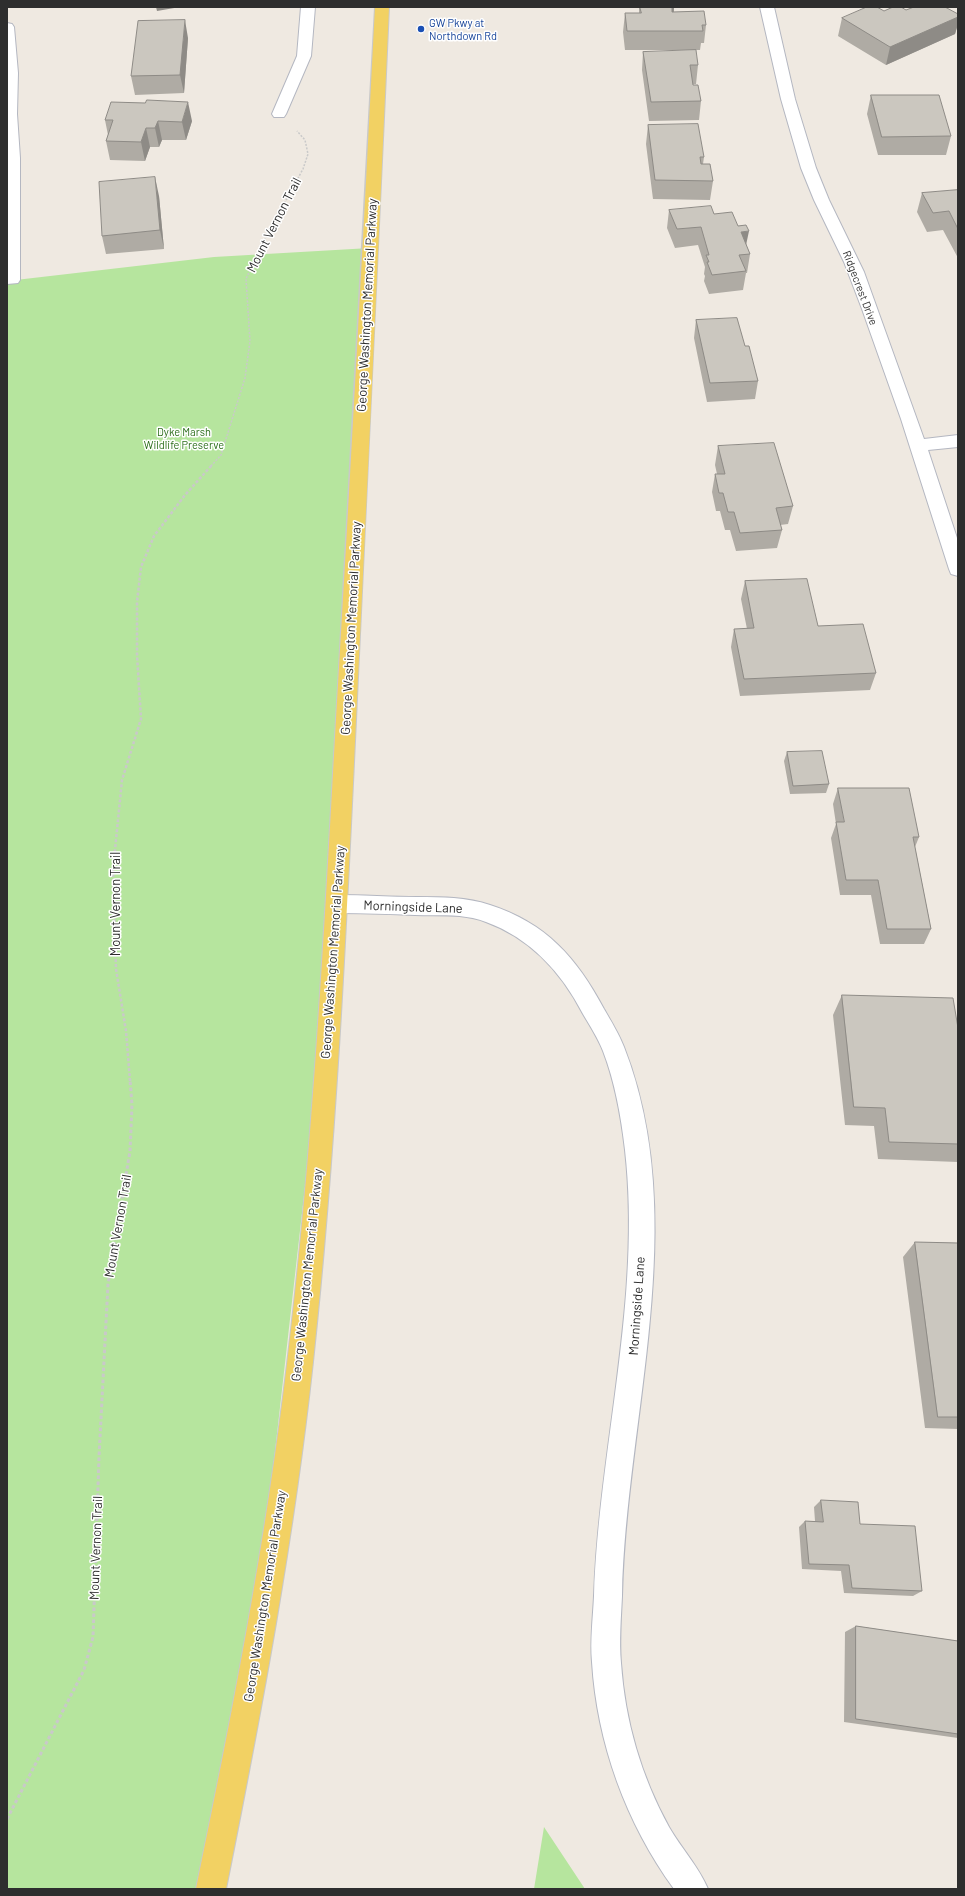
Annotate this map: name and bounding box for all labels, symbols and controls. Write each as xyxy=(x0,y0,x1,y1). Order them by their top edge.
place label: GW Pkwy at Northdown Rd xyxy=(429,16,497,42)
marker: GW Pkwy at Northdown Rd xyxy=(416,24,426,34)
street label: Mount Vernon Trail xyxy=(243,175,305,275)
street label: George Washington Memorial Parkway xyxy=(354,198,380,412)
street label: Ridgecrest Drive xyxy=(840,249,880,327)
park label: Dyke Marsh Wildlife Preserve xyxy=(144,425,224,451)
street label: George Washington Memorial Parkway xyxy=(338,521,364,735)
street label: George Washington Memorial Parkway xyxy=(318,845,348,1059)
street label: Mount Vernon Trail xyxy=(108,852,124,956)
street label: Morningside Lane xyxy=(363,897,463,917)
street label: George Washington Memorial Parkway xyxy=(288,1168,326,1382)
street label: Mount Vernon Trail xyxy=(101,1173,135,1279)
street label: Morningside Lane xyxy=(626,1256,648,1356)
street label: George Washington Memorial Parkway xyxy=(241,1489,289,1703)
street label: Mount Vernon Trail xyxy=(86,1496,106,1600)

